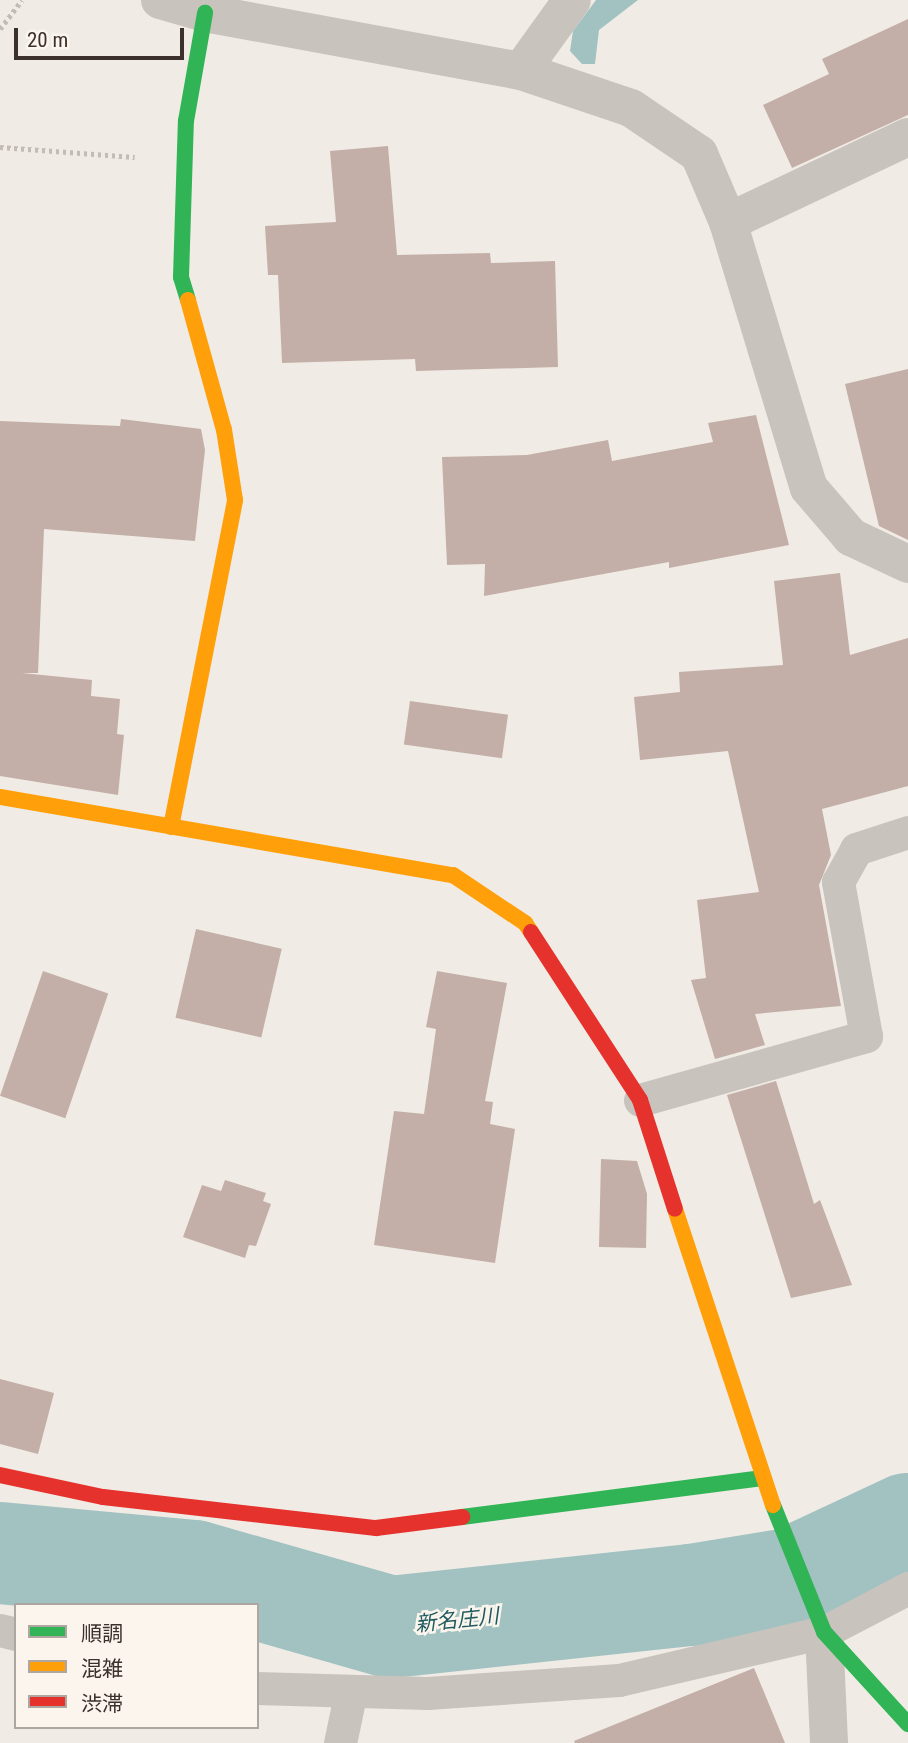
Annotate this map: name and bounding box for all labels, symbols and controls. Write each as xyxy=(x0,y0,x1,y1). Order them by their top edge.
scale bar xyxy=(18,14,187,58)
text: 20 m xyxy=(27,28,68,52)
legend xyxy=(14,1603,259,1729)
water label: 新名庄川 xyxy=(414,1603,500,1637)
text: 順調 xyxy=(81,1622,123,1646)
text: 混雑 xyxy=(81,1657,123,1681)
text: 渋滞 xyxy=(81,1692,123,1716)

